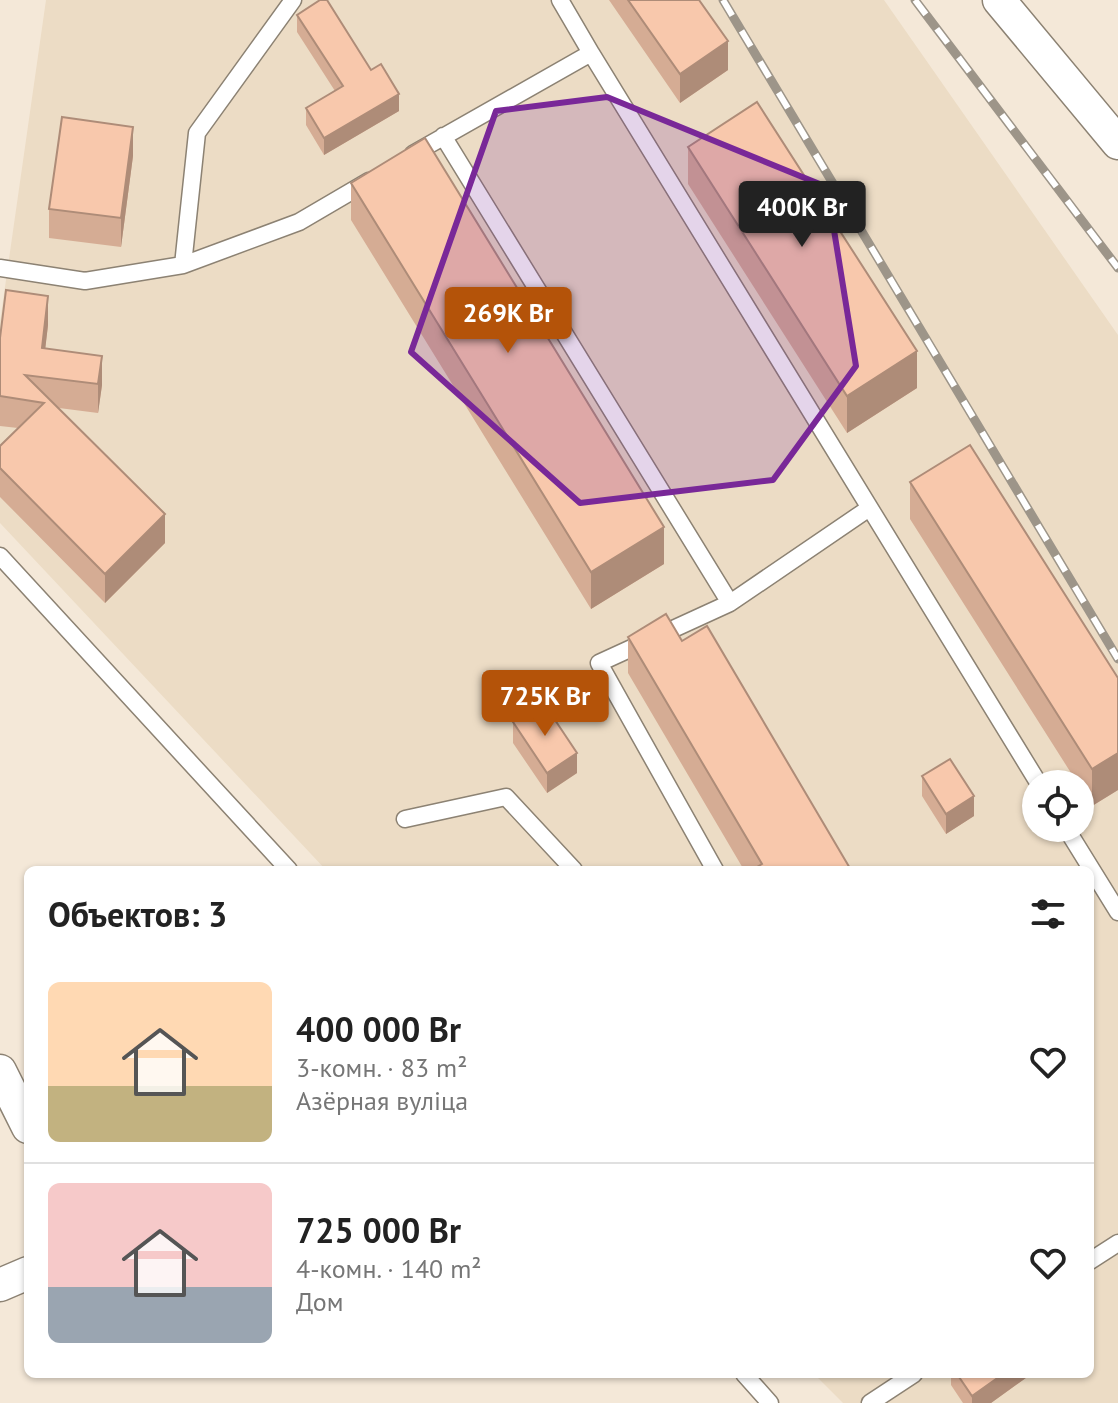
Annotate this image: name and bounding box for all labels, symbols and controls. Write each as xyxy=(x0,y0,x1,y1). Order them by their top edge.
pin: 400K Br xyxy=(728,181,876,249)
text: 400K Br xyxy=(757,190,847,223)
pin: 269K Br xyxy=(434,287,582,355)
text: 269K Br xyxy=(463,296,553,329)
pin: 725K Br xyxy=(471,670,619,738)
text: 725K Br xyxy=(500,679,590,712)
map controls xyxy=(1022,770,1094,842)
button: locate xyxy=(1022,770,1094,842)
text: Объектов: 3 xyxy=(48,892,227,936)
icon: filters xyxy=(1026,892,1070,936)
text: 400 000 Br xyxy=(296,1007,461,1051)
icon: home xyxy=(112,1014,208,1110)
icon: heart xyxy=(1026,1040,1070,1084)
text: 3-комн. · 83 m² xyxy=(296,1051,467,1084)
text: Азёрная вуліца xyxy=(296,1084,468,1117)
text: 725 000 Br xyxy=(296,1208,461,1252)
icon: home xyxy=(112,1215,208,1311)
icon: heart xyxy=(1026,1241,1070,1285)
text: 4-комн. · 140 m² xyxy=(296,1252,482,1285)
text: Дом xyxy=(296,1285,344,1318)

